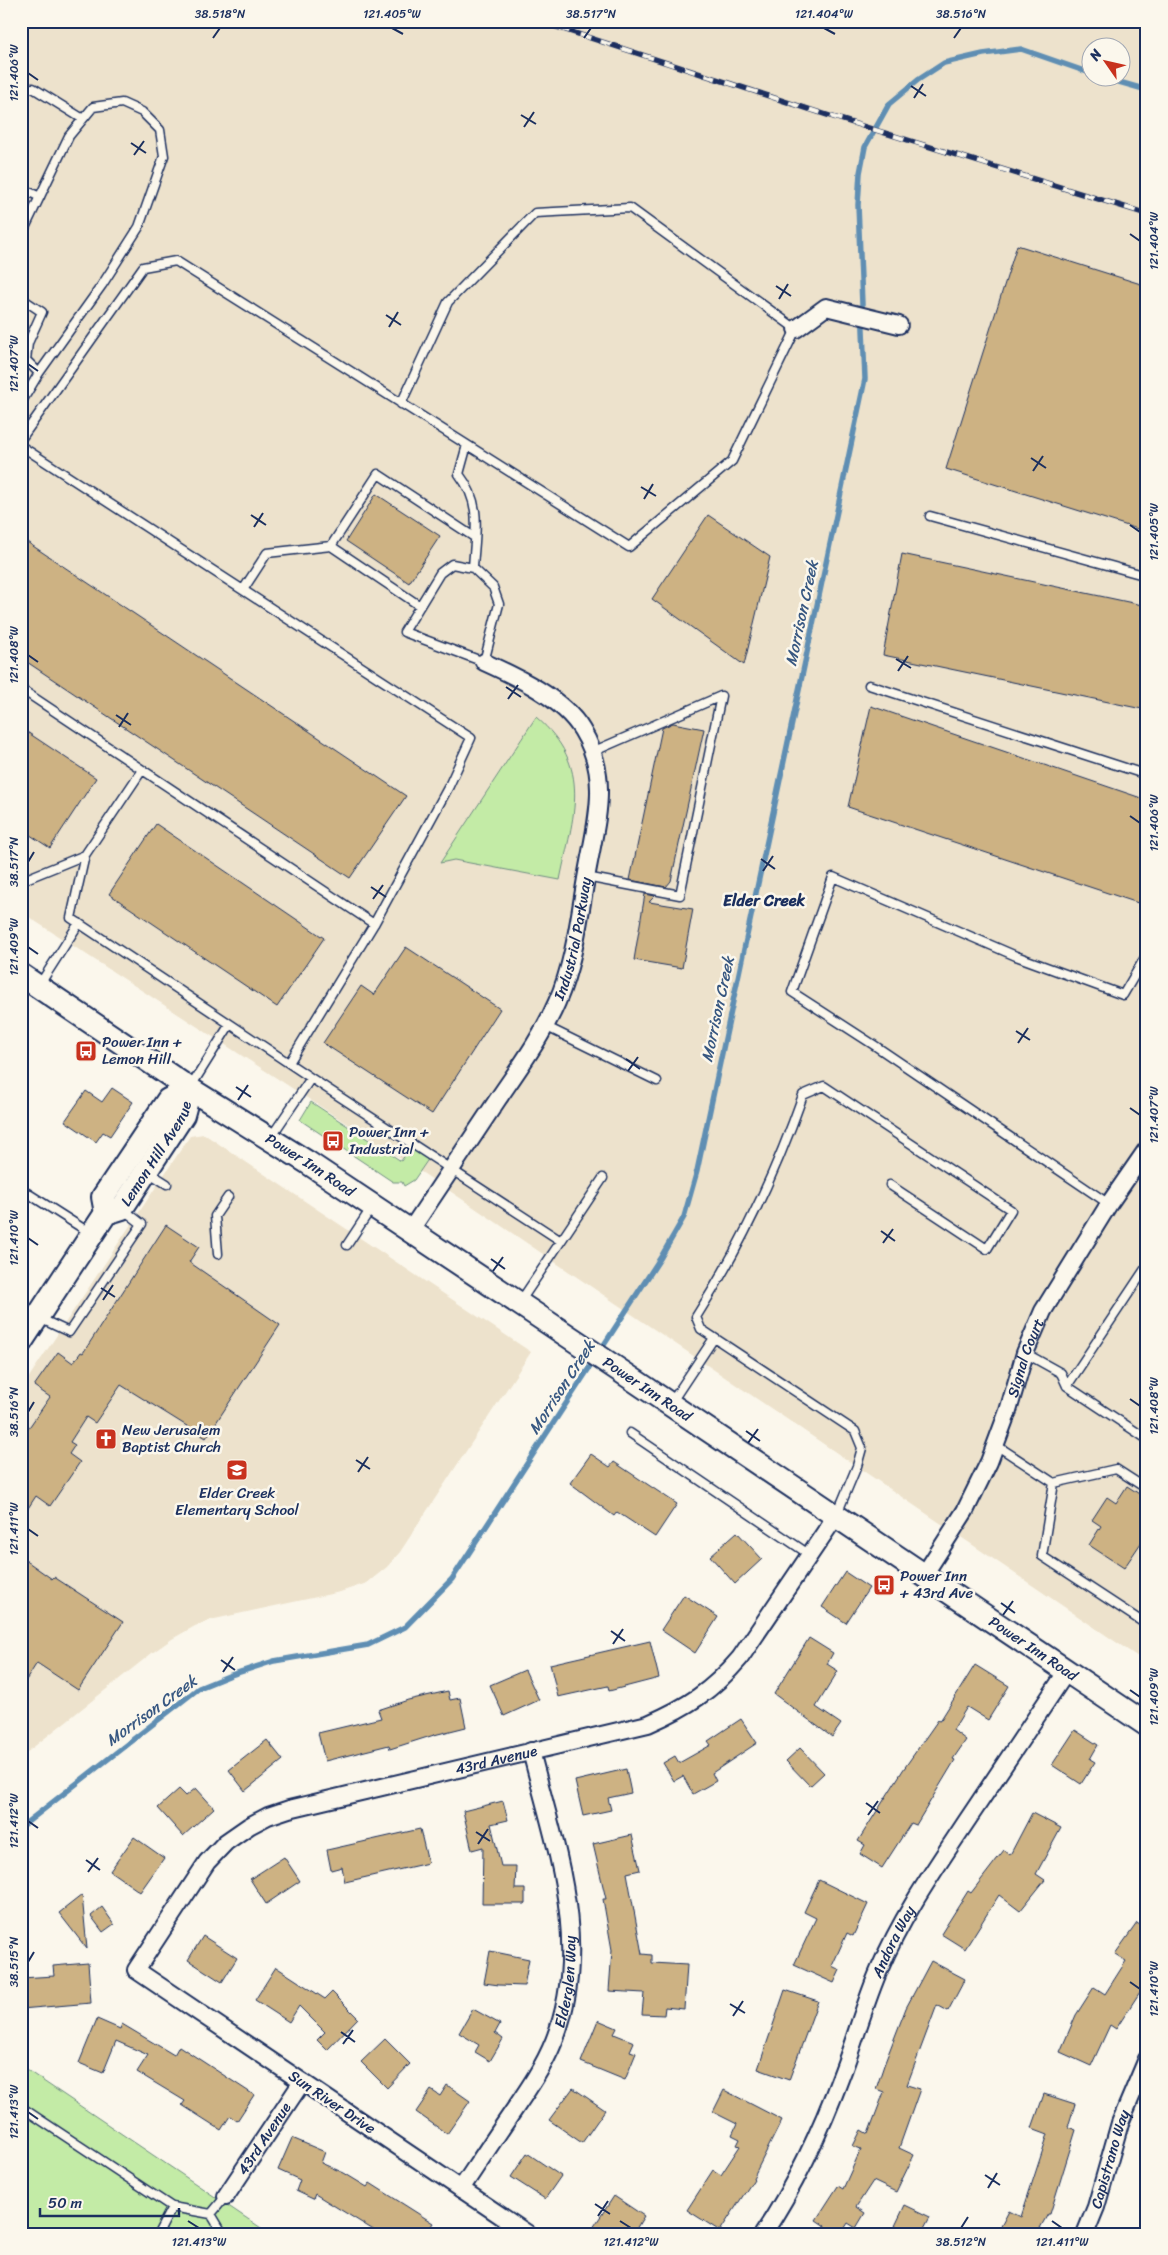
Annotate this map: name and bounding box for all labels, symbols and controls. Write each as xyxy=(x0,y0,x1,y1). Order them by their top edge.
text: 38.518°N xyxy=(195,3,246,25)
text: 121.405°W xyxy=(363,3,422,25)
text: 38.517°N xyxy=(566,3,617,25)
text: 121.404°W xyxy=(795,3,854,25)
text: 38.516°N xyxy=(936,3,987,25)
north arrow xyxy=(1080,38,1130,88)
text: 121.406°W xyxy=(3,44,25,102)
text: N xyxy=(1082,44,1109,67)
text: 121.404°W xyxy=(1143,211,1165,270)
text: 121.407°W xyxy=(3,335,25,393)
text: 121.405°W xyxy=(1143,502,1165,561)
water label: Morrison Creek xyxy=(776,556,827,669)
text: 121.408°W xyxy=(3,625,25,684)
text: 121.406°W xyxy=(1143,794,1165,852)
text: 38.517°N xyxy=(3,836,25,887)
street label: Industrial Parkway xyxy=(546,875,599,1005)
district label: Elder Creek xyxy=(723,886,805,915)
text: 121.409°W xyxy=(3,917,25,976)
water label: Morrison Creek xyxy=(692,952,743,1065)
place label: Power Inn + Lemon Hill xyxy=(102,1029,182,1072)
bus stop icon: Power Inn + Lemon Hill xyxy=(74,1039,98,1063)
text: 121.407°W xyxy=(1143,1086,1165,1144)
street label: Lemon Hill Avenue xyxy=(113,1098,199,1212)
place label: Power Inn + Industrial xyxy=(348,1119,429,1162)
street label: Power Inn Road xyxy=(260,1126,362,1204)
bus stop icon: Power Inn + Industrial xyxy=(321,1129,345,1153)
text: 121.410°W xyxy=(3,1210,25,1266)
street label: Signal Court xyxy=(1000,1314,1052,1401)
water label: Morrison Creek xyxy=(520,1333,604,1440)
street label: Power Inn Road xyxy=(597,1350,698,1429)
text: 121.408°W xyxy=(1143,1376,1165,1435)
text: 38.516°N xyxy=(3,1386,25,1437)
place label: New Jerusalem Baptist Church xyxy=(122,1417,221,1460)
church icon: New Jerusalem Baptist Church xyxy=(94,1427,118,1451)
school or university icon: Elder Creek Elementary School xyxy=(225,1458,249,1482)
place label: Elder Creek Elementary School xyxy=(175,1480,300,1523)
text: 121.411°W xyxy=(3,1502,25,1556)
place label: Power Inn + 43rd Ave xyxy=(899,1563,973,1606)
bus stop icon: Power Inn + 43rd Ave xyxy=(872,1573,896,1597)
street label: Power Inn Road xyxy=(983,1609,1084,1689)
water label: Morrison Creek xyxy=(99,1666,205,1754)
text: 121.409°W xyxy=(1143,1667,1165,1726)
street label: 43rd Avenue xyxy=(453,1738,540,1782)
text: 121.412°W xyxy=(3,1793,25,1848)
street label: Andora Way xyxy=(864,1900,923,1983)
street label: Elderglen Way xyxy=(546,1935,583,2031)
text: 38.515°N xyxy=(3,1936,25,1987)
text: 121.410°W xyxy=(1143,1961,1165,2017)
street label: Sun River Drive xyxy=(283,2063,381,2141)
text: 121.413°W xyxy=(3,2084,25,2139)
street label: 43rd Avenue xyxy=(230,2097,298,2181)
street label: Capistrano Way xyxy=(1083,2105,1137,2212)
scale bar xyxy=(40,2185,179,2217)
text: 50 m xyxy=(48,2190,83,2216)
text: 121.413°W xyxy=(172,2231,227,2253)
text: 121.412°W xyxy=(604,2231,659,2253)
text: 38.512°N xyxy=(936,2231,987,2253)
text: 121.411°W xyxy=(1035,2231,1089,2253)

